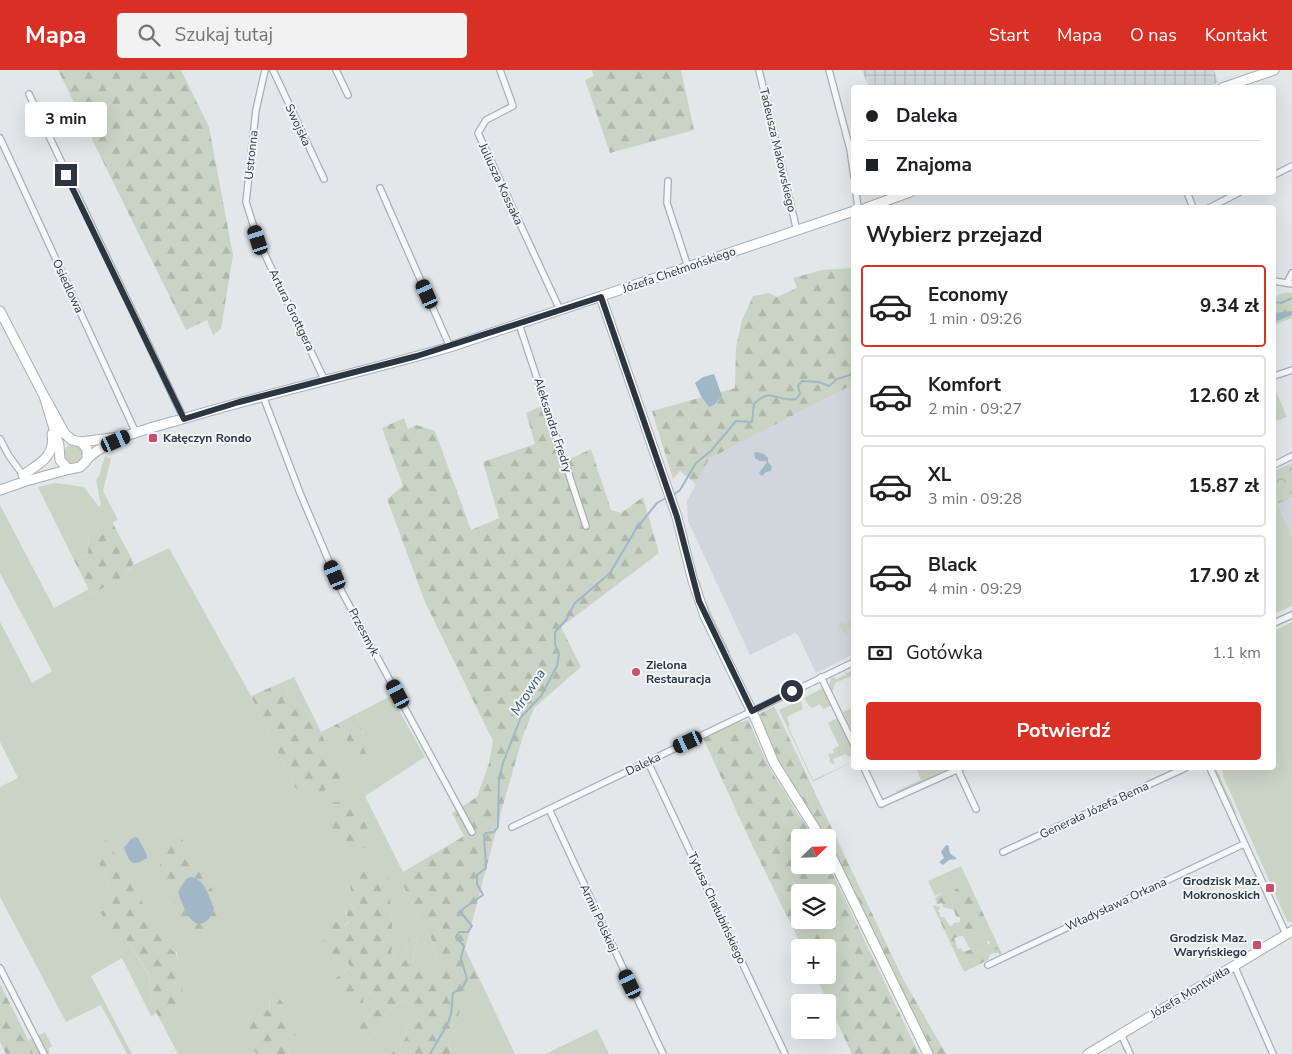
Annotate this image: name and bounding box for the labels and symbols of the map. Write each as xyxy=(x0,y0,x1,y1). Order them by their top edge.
street label: Tadeusza Makowskiego xyxy=(756,86,800,214)
street label: Swojska xyxy=(281,101,315,149)
callout: 3 min xyxy=(25,102,107,138)
street label: Ustronna xyxy=(240,130,262,180)
street label: Juliusza Kossaka xyxy=(475,140,527,228)
route end xyxy=(55,164,77,186)
car xyxy=(246,223,269,257)
street label: Józefa Chełmońskiego xyxy=(619,243,738,297)
street label: Osiedlowa xyxy=(49,257,87,315)
street label: Artura Grottgera xyxy=(265,266,319,354)
car xyxy=(414,277,439,311)
street label: Aleksandra Fredry xyxy=(530,375,576,475)
car xyxy=(99,428,132,454)
place label: Kałęczyn Rondo xyxy=(163,430,252,446)
marker: Kałęczyn Rondo xyxy=(147,432,159,444)
car xyxy=(322,558,347,592)
street label: Przesmyk xyxy=(345,605,384,659)
place label: Zielona Restauracja xyxy=(646,657,711,687)
water label: Mrowna xyxy=(506,665,550,719)
marker: Zielona Restauracja xyxy=(630,666,642,678)
car xyxy=(384,677,411,711)
route start xyxy=(781,680,803,702)
car xyxy=(671,729,704,755)
street label: Daleka xyxy=(623,749,663,779)
street label: Generała Józefa Bema xyxy=(1037,778,1151,842)
north arrow xyxy=(791,829,836,874)
street label: Tytusa Chałubińskiego xyxy=(684,849,750,967)
street label: Władysława Orkana xyxy=(1063,873,1169,935)
place label: Grodzisk Maz. Mokronoskich xyxy=(1183,873,1260,903)
street label: Armii Polskiej xyxy=(576,881,622,955)
marker: Grodzisk Maz. Mokronoskich xyxy=(1264,882,1276,894)
place label: Grodzisk Maz. Waryńskiego xyxy=(1170,930,1247,960)
marker: Grodzisk Maz. Waryńskiego xyxy=(1251,939,1263,951)
street label: Józefa Montwiłła xyxy=(1146,962,1233,1023)
car xyxy=(616,967,643,1001)

